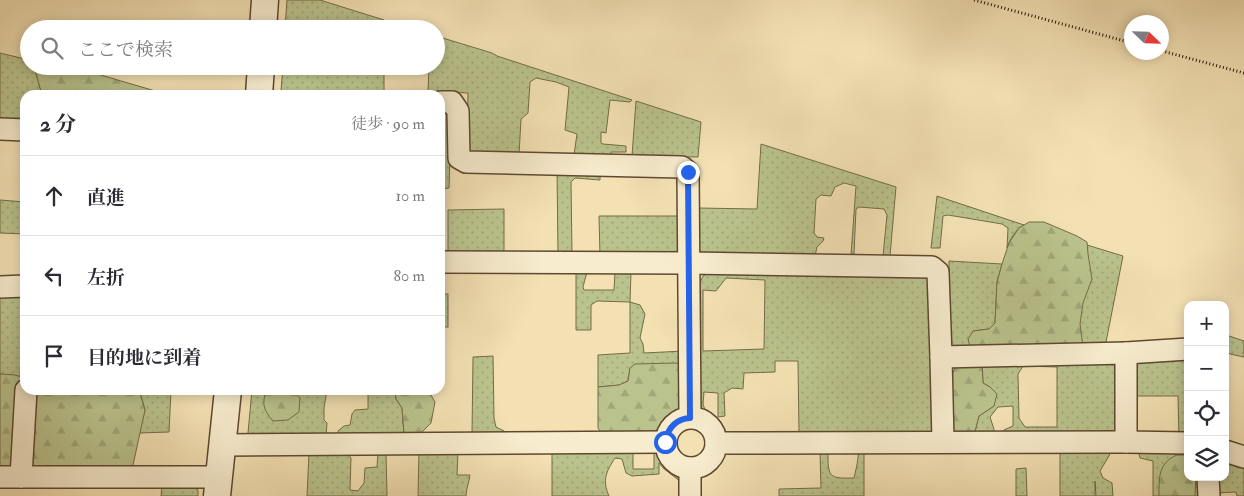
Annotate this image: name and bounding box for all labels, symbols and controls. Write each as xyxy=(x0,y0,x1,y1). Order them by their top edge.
north arrow xyxy=(1124,15,1169,60)
search box xyxy=(20,20,445,75)
icon: search xyxy=(38,34,66,62)
text: ここで検索 xyxy=(78,38,173,62)
text: 2 分 xyxy=(40,111,76,138)
text: 徒歩 · 90 m xyxy=(351,114,425,134)
route end xyxy=(677,161,700,184)
icon: ahead xyxy=(40,182,68,210)
text: 直進 xyxy=(87,186,125,210)
text: 10 m xyxy=(395,186,425,206)
icon: left xyxy=(40,262,68,290)
text: 左折 xyxy=(87,266,125,290)
text: 80 m xyxy=(394,266,425,286)
map controls xyxy=(1184,301,1229,481)
button: + xyxy=(1184,301,1229,346)
icon: arrive xyxy=(40,342,68,370)
text: 目的地に到着 xyxy=(87,346,201,370)
button: − xyxy=(1184,346,1229,391)
button: locate xyxy=(1184,391,1229,436)
route start xyxy=(654,431,677,454)
button: layers xyxy=(1184,436,1229,481)

